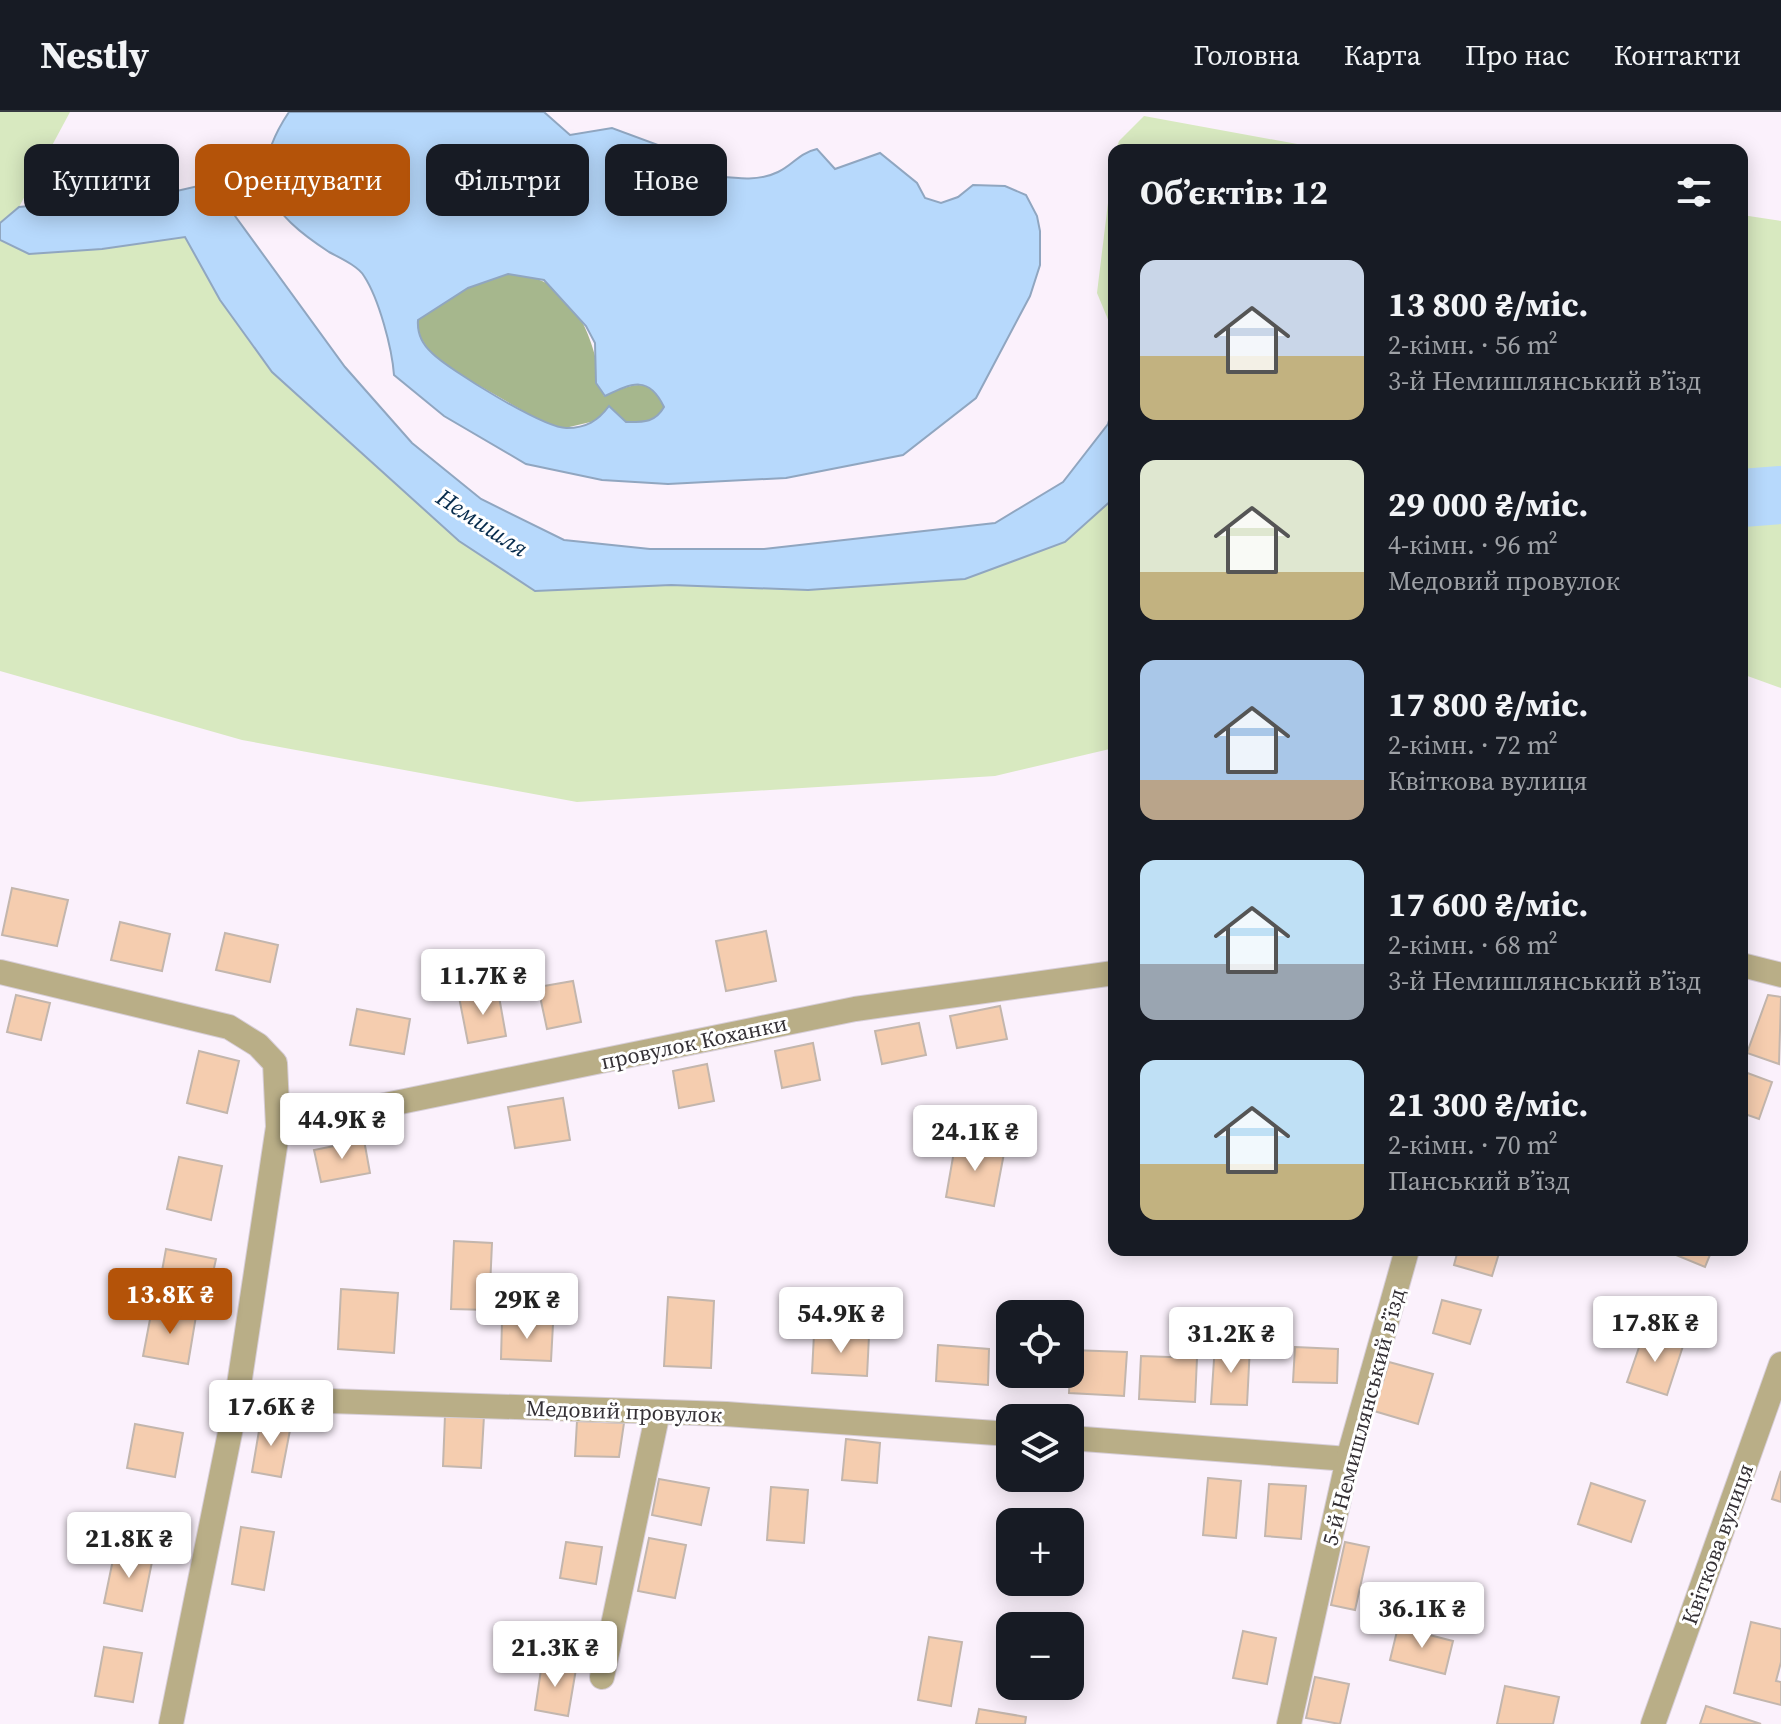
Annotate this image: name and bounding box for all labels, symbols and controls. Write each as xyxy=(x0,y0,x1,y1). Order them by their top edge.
text: Nestly xyxy=(40,29,149,81)
text: Головна xyxy=(1193,36,1300,74)
text: Карта xyxy=(1344,36,1421,74)
text: Про нас xyxy=(1465,36,1570,74)
text: Контакти xyxy=(1614,36,1741,74)
chip: Купити xyxy=(24,144,179,216)
chip: Орендувати xyxy=(195,144,410,216)
chip: Фільтри xyxy=(426,144,589,216)
chip: Нове xyxy=(605,144,727,216)
text: Об’єктів: 12 xyxy=(1140,169,1328,215)
icon: filters xyxy=(1672,170,1716,214)
text: 13 800 ₴/міс. xyxy=(1388,281,1588,327)
icon: home xyxy=(1204,292,1300,388)
text: 2-кімн. · 56 m² xyxy=(1388,327,1558,363)
text: 3-й Немишлянський в’їзд xyxy=(1388,363,1701,399)
water label: Немишля xyxy=(429,480,535,565)
text: 29 000 ₴/міс. xyxy=(1388,481,1588,527)
icon: home xyxy=(1204,492,1300,588)
text: 4-кімн. · 96 m² xyxy=(1388,527,1558,563)
text: Медовий провулок xyxy=(1388,563,1620,599)
text: 17 800 ₴/міс. xyxy=(1388,681,1588,727)
icon: home xyxy=(1204,692,1300,788)
text: 2-кімн. · 72 m² xyxy=(1388,727,1558,763)
text: Квіткова вулиця xyxy=(1388,763,1588,799)
text: 17 600 ₴/міс. xyxy=(1388,881,1588,927)
icon: home xyxy=(1204,892,1300,988)
text: 2-кімн. · 68 m² xyxy=(1388,927,1558,963)
pin: 11.7K ₴ xyxy=(409,949,557,1017)
text: 11.7K ₴ xyxy=(439,957,527,993)
text: 3-й Немишлянський в’їзд xyxy=(1388,963,1701,999)
street label: провулок Коханки xyxy=(598,1008,790,1076)
text: 21 300 ₴/міс. xyxy=(1388,1081,1588,1127)
icon: home xyxy=(1204,1092,1300,1188)
pin: 44.9K ₴ xyxy=(268,1093,416,1161)
text: 44.9K ₴ xyxy=(298,1101,386,1137)
pin: 24.1K ₴ xyxy=(901,1105,1049,1173)
text: 24.1K ₴ xyxy=(931,1113,1019,1149)
text: 2-кімн. · 70 m² xyxy=(1388,1127,1558,1163)
text: Панський в’їзд xyxy=(1388,1163,1570,1199)
pin: 13.8K ₴ xyxy=(96,1268,244,1336)
pin: 29K ₴ xyxy=(471,1273,583,1341)
text: 13.8K ₴ xyxy=(126,1276,214,1312)
text: 29K ₴ xyxy=(494,1281,560,1317)
street label: 5-й Немишлянський в’їзд xyxy=(1314,1285,1412,1549)
pin: 54.9K ₴ xyxy=(767,1287,915,1355)
text: 54.9K ₴ xyxy=(797,1295,885,1331)
pin: 17.8K ₴ xyxy=(1581,1296,1729,1364)
map controls xyxy=(996,1300,1084,1700)
button: locate xyxy=(996,1300,1084,1388)
text: 17.8K ₴ xyxy=(1611,1304,1699,1340)
pin: 31.2K ₴ xyxy=(1157,1307,1305,1375)
text: 31.2K ₴ xyxy=(1187,1315,1275,1351)
pin: 17.6K ₴ xyxy=(197,1380,345,1448)
text: 17.6K ₴ xyxy=(227,1388,315,1424)
street label: Медовий провулок xyxy=(525,1393,723,1429)
button: layers xyxy=(996,1404,1084,1492)
street label: Квіткова вулиця xyxy=(1674,1459,1760,1629)
button: + xyxy=(996,1508,1084,1596)
pin: 21.8K ₴ xyxy=(55,1512,203,1580)
text: 21.8K ₴ xyxy=(85,1520,173,1556)
pin: 36.1K ₴ xyxy=(1348,1582,1496,1650)
text: 36.1K ₴ xyxy=(1378,1590,1466,1626)
button: − xyxy=(996,1612,1084,1700)
pin: 21.3K ₴ xyxy=(481,1621,629,1689)
text: 21.3K ₴ xyxy=(511,1629,599,1665)

